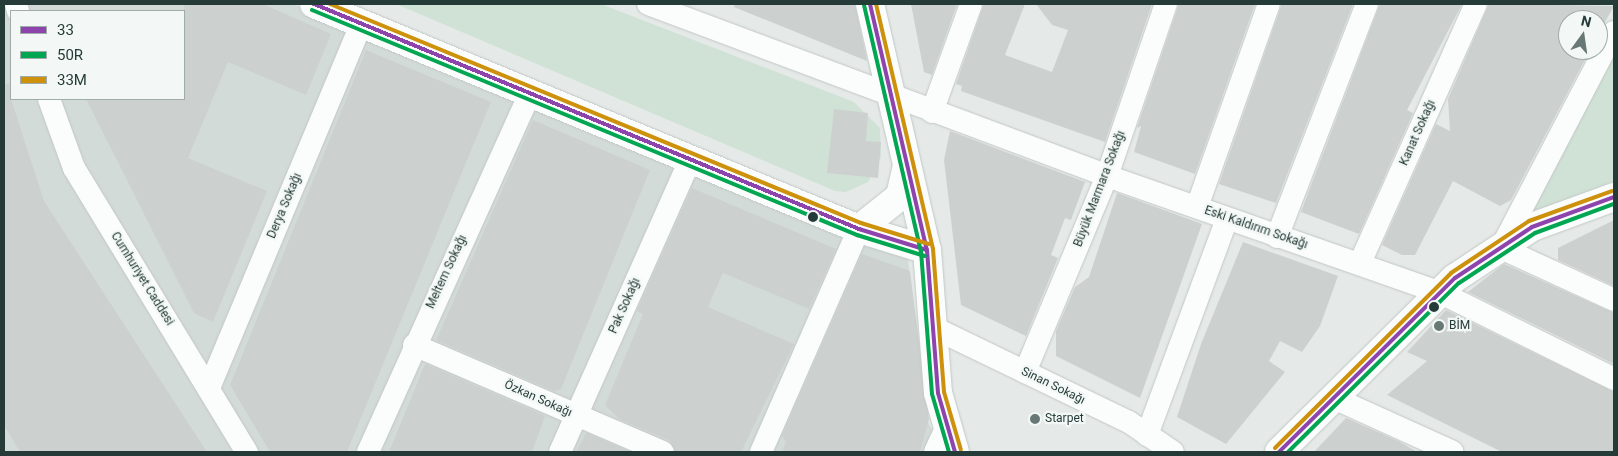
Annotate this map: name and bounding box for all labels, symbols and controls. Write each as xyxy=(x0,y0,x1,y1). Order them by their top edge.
legend xyxy=(10,10,185,100)
north arrow xyxy=(1558,10,1608,60)
text: N xyxy=(1580,12,1593,30)
text: 33 xyxy=(57,21,74,39)
text: 50R xyxy=(57,46,83,64)
text: 33M xyxy=(57,71,87,89)
street label: Kanat Sokağı xyxy=(1397,98,1439,168)
street label: Büyük Marmara Sokağı xyxy=(1071,129,1129,249)
street label: Derya Sokağı xyxy=(265,171,305,241)
street label: Eski Kaldırım Sokağı xyxy=(1202,204,1310,252)
unlabelled marker xyxy=(808,212,818,222)
street label: Cumhuriyet Caddesi xyxy=(107,230,177,328)
street label: Meltem Sokağı xyxy=(424,233,470,311)
street label: Pak Sokağı xyxy=(606,276,644,336)
unlabelled marker xyxy=(1429,302,1439,312)
place label: BİM xyxy=(1449,319,1470,333)
marker: BİM xyxy=(1433,320,1445,332)
street label: Sinan Sokağı xyxy=(1019,364,1087,408)
street label: Özkan Sokağı xyxy=(502,378,574,420)
place label: Starpet xyxy=(1045,412,1084,426)
marker: Starpet xyxy=(1029,413,1041,425)

